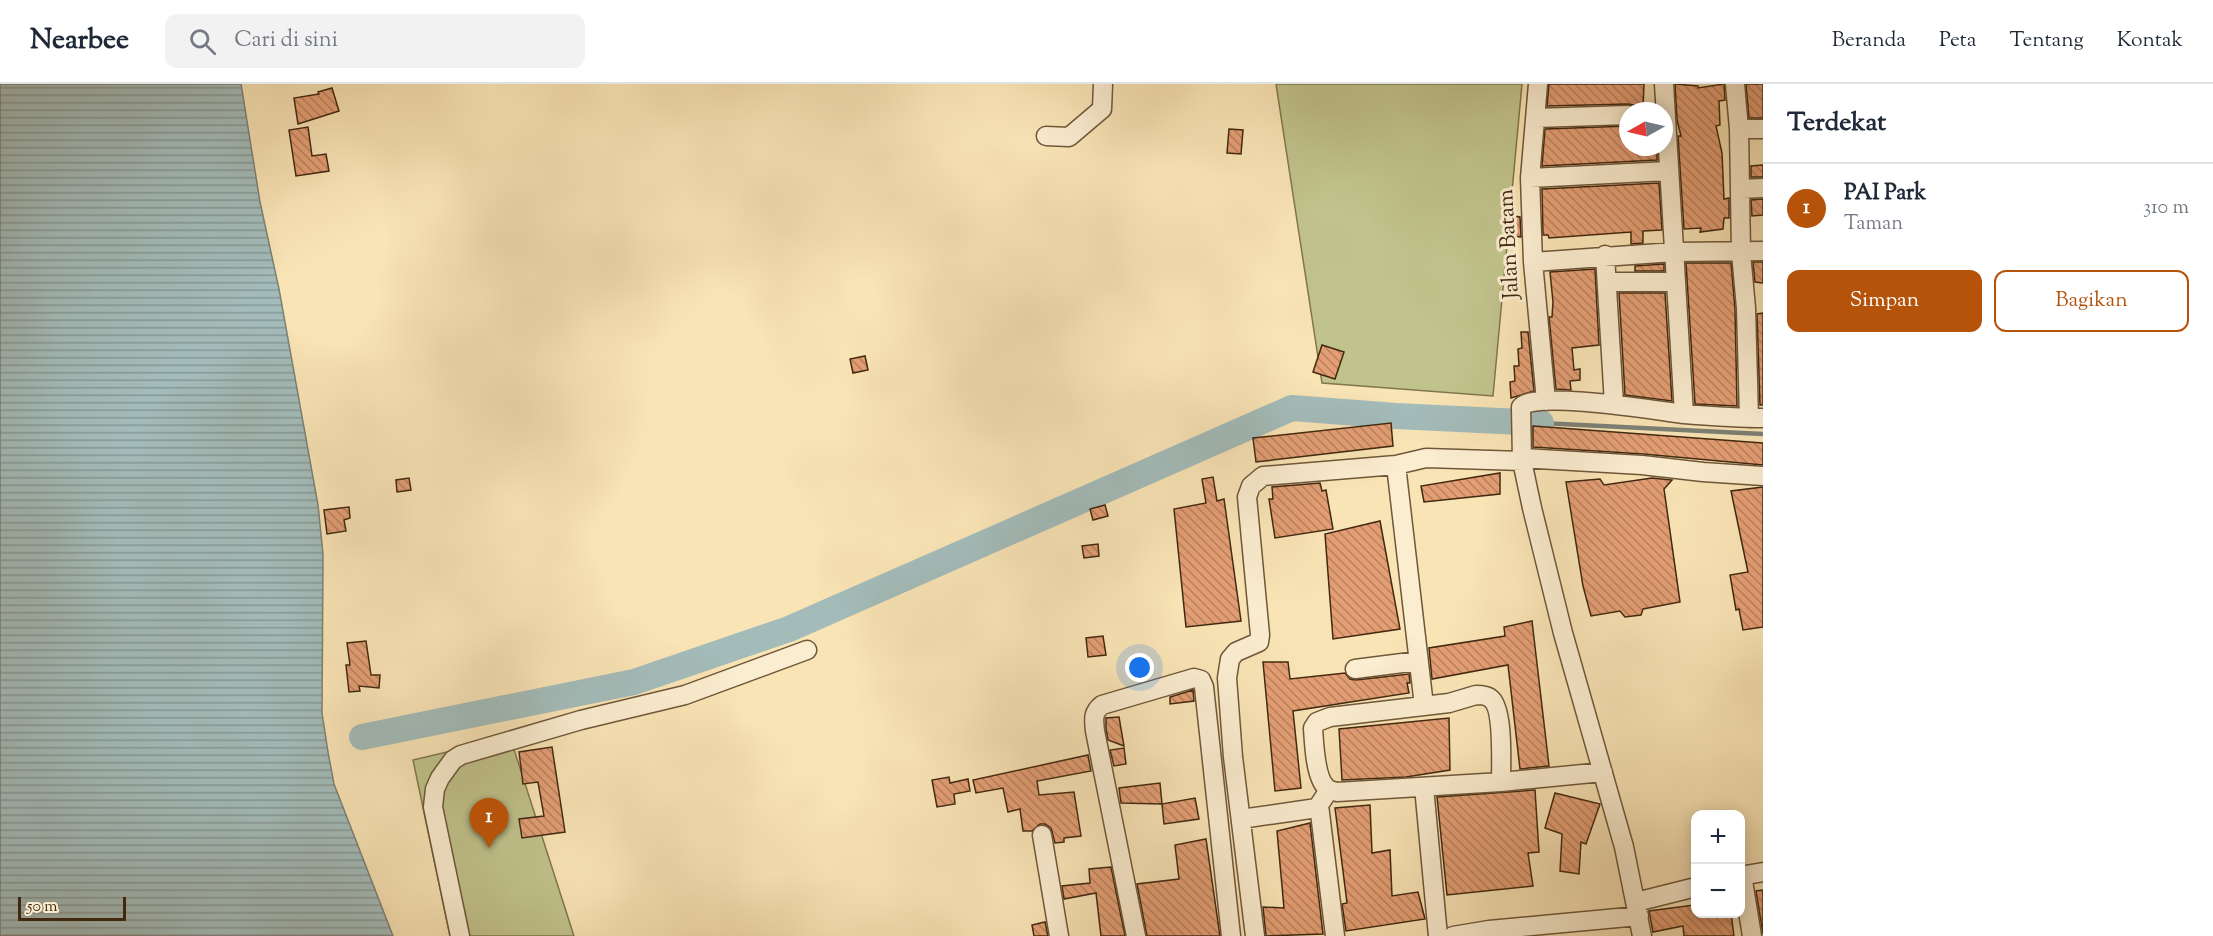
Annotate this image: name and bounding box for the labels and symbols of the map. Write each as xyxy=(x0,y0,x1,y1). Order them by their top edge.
north arrow xyxy=(1619,102,1673,156)
street label: Jalan Batam xyxy=(1491,188,1529,301)
your location xyxy=(1125,653,1154,682)
pin: 1 xyxy=(470,798,508,848)
scale bar xyxy=(18,894,126,922)

